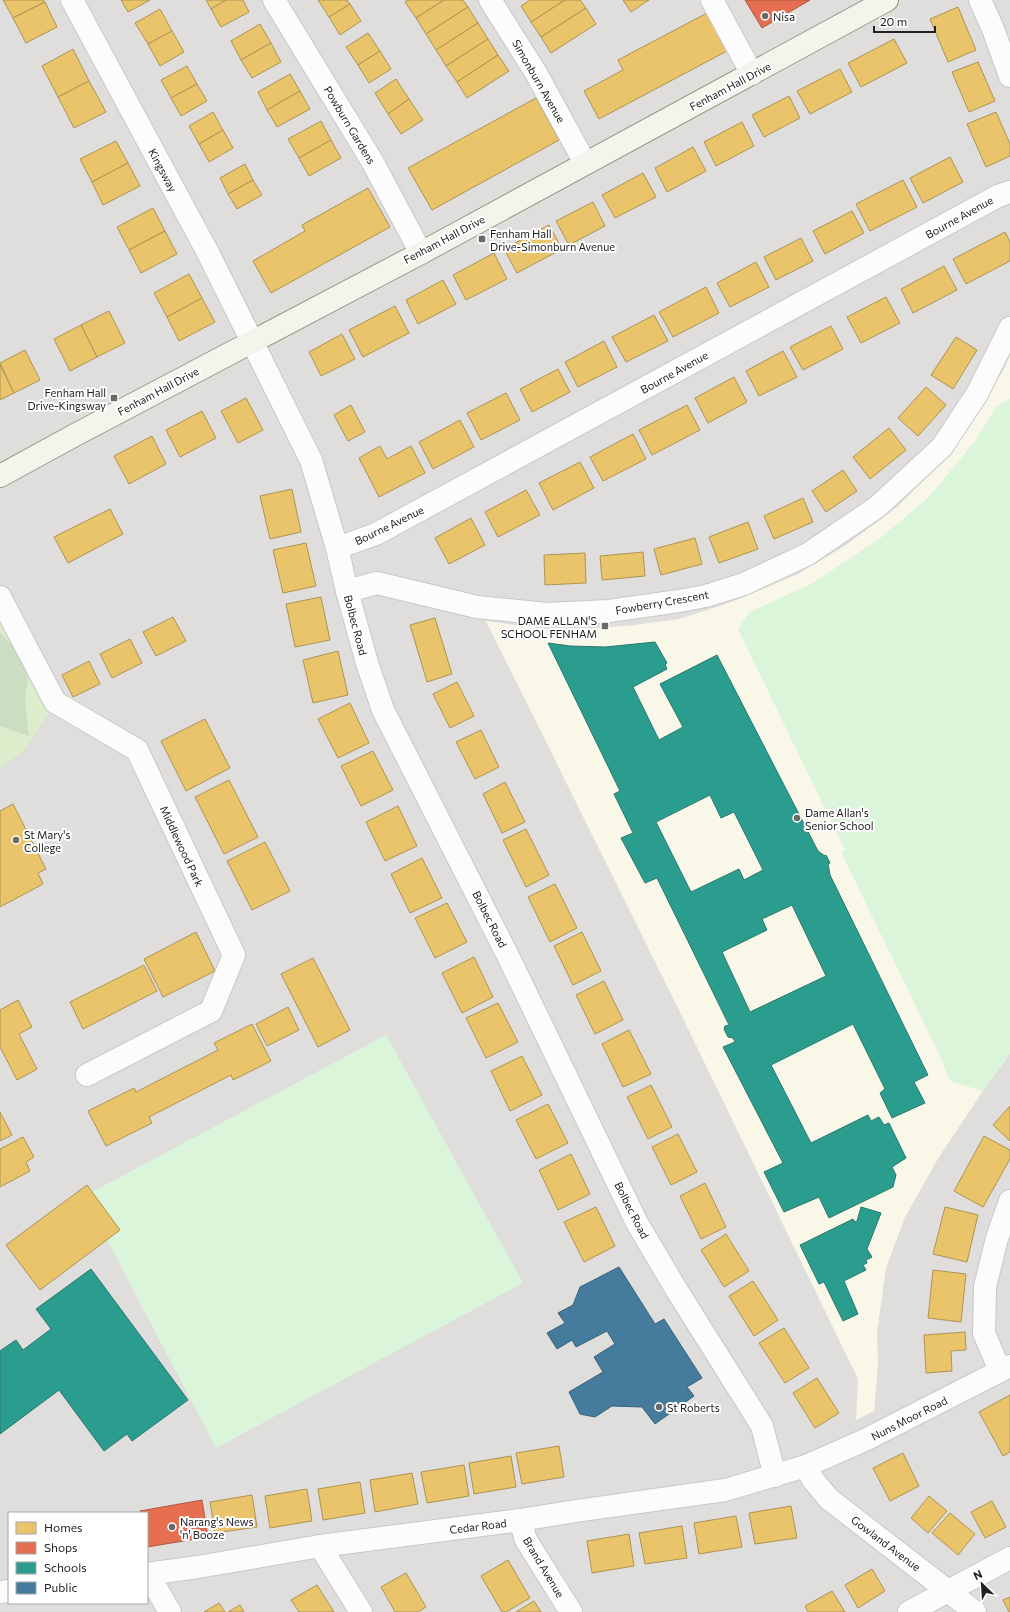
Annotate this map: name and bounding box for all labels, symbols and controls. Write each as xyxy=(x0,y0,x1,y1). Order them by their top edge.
scale bar xyxy=(874,8,935,34)
place label: Nisa xyxy=(773,10,795,23)
marker: Nisa xyxy=(760,11,770,21)
text: 20 m xyxy=(880,14,907,28)
street label: Simonburn Avenue xyxy=(510,37,568,125)
street label: Fenham Hall Drive xyxy=(687,59,773,113)
street label: Powburn Gardens xyxy=(322,84,378,166)
street label: Kingsway xyxy=(146,146,180,194)
street label: Bourne Avenue xyxy=(923,193,995,241)
street label: Fenham Hall Drive xyxy=(401,212,487,266)
place label: Fenham Hall Drive-Simonburn Avenue xyxy=(490,227,615,253)
marker: Fenham Hall Drive-Simonburn Avenue xyxy=(477,234,487,244)
street label: Bourne Avenue xyxy=(638,348,710,396)
street label: Fenham Hall Drive xyxy=(115,364,201,418)
place label: Fenham Hall Drive-Kingsway xyxy=(27,386,106,412)
marker: Fenham Hall Drive-Kingsway xyxy=(109,393,119,403)
street label: Bourne Avenue xyxy=(352,503,426,547)
street label: Fowberry Crescent xyxy=(614,587,710,617)
street label: Bolbec Road xyxy=(342,593,370,657)
place label: DAME ALLAN'S SCHOOL FENHAM xyxy=(501,614,597,640)
marker: DAME ALLAN'S SCHOOL FENHAM xyxy=(600,621,610,631)
street label: Middlewood Park xyxy=(158,803,206,889)
place label: Dame Allan's Senior School xyxy=(805,806,874,832)
marker: Dame Allan's Senior School xyxy=(792,813,802,823)
place label: St Mary's College xyxy=(24,828,70,854)
marker: St Mary's College xyxy=(11,835,21,845)
street label: Bolbec Road xyxy=(470,888,510,950)
street label: Bolbec Road xyxy=(612,1179,652,1241)
street label: Nuns Moor Road xyxy=(869,1393,949,1443)
place label: St Roberts xyxy=(667,1401,720,1414)
marker: St Roberts xyxy=(654,1402,664,1412)
legend xyxy=(8,1512,148,1604)
street label: Gowland Avenue xyxy=(849,1513,923,1573)
place label: Narang's News 'n' Booze xyxy=(180,1515,253,1541)
street label: Cedar Road xyxy=(449,1516,507,1536)
text: Homes xyxy=(44,1520,82,1534)
marker: Narang's News 'n' Booze xyxy=(167,1522,177,1532)
street label: Brand Avenue xyxy=(521,1534,567,1600)
text: Shops xyxy=(44,1540,78,1554)
text: Schools xyxy=(44,1560,87,1574)
north arrow xyxy=(962,1564,1002,1604)
text: N xyxy=(971,1567,984,1582)
text: Public xyxy=(44,1580,77,1594)

